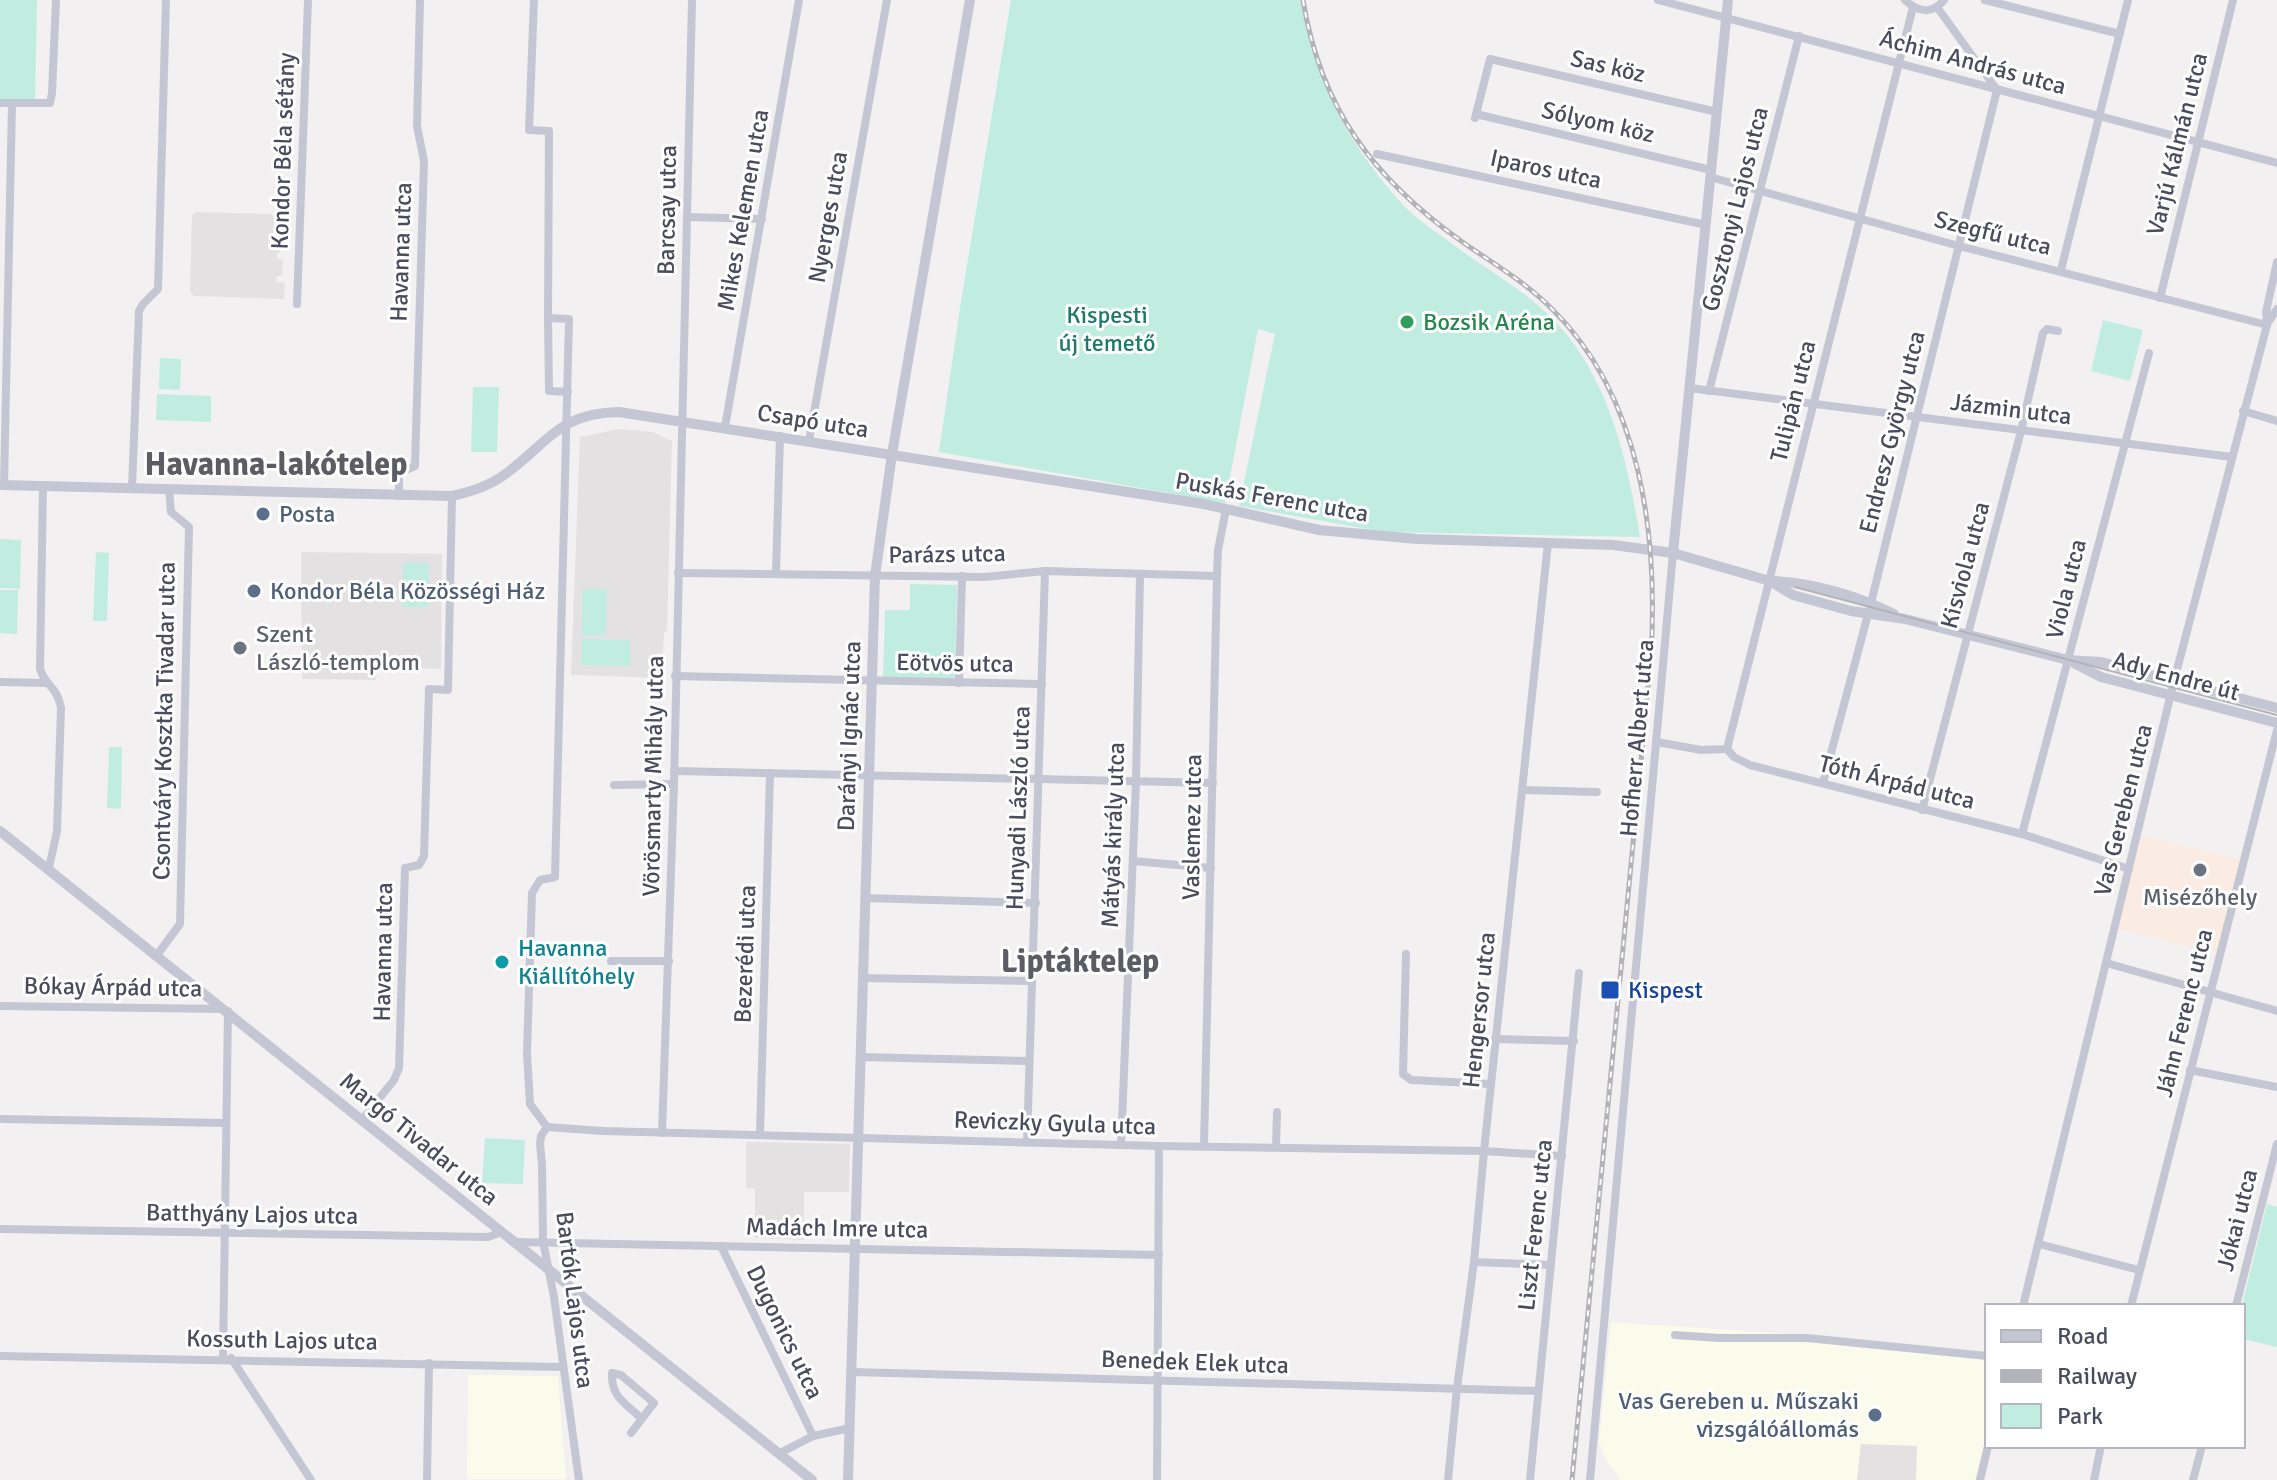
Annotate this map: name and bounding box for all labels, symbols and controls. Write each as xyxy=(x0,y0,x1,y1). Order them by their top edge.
street label: Áchim András utca xyxy=(1877,23,2069,101)
street label: Sas köz xyxy=(1568,43,1648,89)
street label: Varjú Kálmán utca xyxy=(2140,49,2214,239)
street label: Kondor Béla sétány xyxy=(265,52,301,250)
street label: Sólyom köz xyxy=(1539,94,1657,150)
street label: Gosztonyi Lajos utca xyxy=(1695,104,1775,314)
street label: Mikes Kelemen utca xyxy=(710,107,776,313)
street label: Iparos utca xyxy=(1487,143,1605,195)
street label: Barcsay utca xyxy=(651,145,683,275)
street label: Nyerges utca xyxy=(802,149,854,285)
street label: Havanna utca xyxy=(384,182,418,322)
street label: Szegfű utca xyxy=(1931,204,2055,262)
park label: Kispesti új temető xyxy=(1059,300,1156,358)
place label: Bozsik Aréna xyxy=(1423,307,1555,337)
marker: Bozsik Aréna xyxy=(1398,313,1416,331)
street label: Endresz György utca xyxy=(1852,328,1932,536)
street label: Tulipán utca xyxy=(1763,337,1823,465)
street label: Jázmin utca xyxy=(1949,387,2073,431)
street label: Csapó utca xyxy=(755,397,871,445)
district label: Havanna-lakótelep xyxy=(145,445,407,484)
street label: Puskás Ferenc utca xyxy=(1173,465,1371,529)
street label: Kisviola utca xyxy=(1934,498,1996,632)
place label: Posta xyxy=(279,499,336,529)
marker: Posta xyxy=(254,505,272,523)
street label: Viola utca xyxy=(2039,536,2093,642)
street label: Parázs utca xyxy=(888,538,1006,570)
street label: Csontváry Kosztka Tivadar utca xyxy=(146,562,182,880)
place label: Kondor Béla Közösségi Ház xyxy=(270,576,545,606)
marker: Kondor Béla Közösségi Ház xyxy=(245,582,263,600)
place label: Szent László-templom xyxy=(256,619,420,677)
street label: Hofherr Albert utca xyxy=(1613,638,1661,838)
marker: Szent László-templom xyxy=(231,639,249,657)
street label: Darányi Ignác utca xyxy=(831,640,867,832)
street label: Ady Endre út xyxy=(2109,645,2243,707)
street label: Eötvös utca xyxy=(896,647,1014,679)
street label: Vörösmarty Mihály utca xyxy=(636,655,670,897)
street label: Hunyadi László utca xyxy=(999,705,1037,911)
street label: Vas Gereben utca xyxy=(2087,721,2159,899)
street label: Mátyás király utca xyxy=(1095,742,1131,928)
street label: Tóth Árpád utca xyxy=(1816,748,1978,816)
street label: Vaslemez utca xyxy=(1176,754,1208,900)
marker: Misézőhely xyxy=(2191,861,2209,879)
street label: Havanna utca xyxy=(367,882,399,1022)
place label: Misézőhely xyxy=(2143,882,2257,912)
street label: Bezerédi utca xyxy=(728,884,762,1024)
street label: Jáhn Ferenc utca xyxy=(2149,926,2219,1100)
street label: Hengersor utca xyxy=(1456,931,1502,1089)
place label: Havanna Kiállítóhely xyxy=(518,933,635,991)
district label: Liptáktelep xyxy=(1001,942,1159,981)
marker: Havanna Kiállítóhely xyxy=(493,953,511,971)
street label: Bókay Árpád utca xyxy=(24,970,202,1004)
place label: Kispest xyxy=(1628,975,1703,1005)
marker: Kispest xyxy=(1599,979,1621,1001)
street label: Margó Tivadar utca xyxy=(334,1066,504,1212)
street label: Reviczky Gyula utca xyxy=(953,1104,1157,1142)
street label: Liszt Ferenc utca xyxy=(1511,1138,1559,1312)
street label: Jókai utca xyxy=(2210,1166,2264,1274)
street label: Batthyány Lajos utca xyxy=(146,1197,358,1231)
street label: Bartók Lajos utca xyxy=(549,1210,601,1390)
street label: Madách Imre utca xyxy=(745,1211,929,1245)
street label: Dugonics utca xyxy=(740,1260,830,1404)
legend xyxy=(1985,1304,2245,1448)
text: Road xyxy=(2057,1321,2108,1351)
street label: Kossuth Lajos utca xyxy=(186,1323,378,1357)
street label: Benedek Elek utca xyxy=(1100,1344,1290,1380)
text: Railway xyxy=(2057,1361,2137,1391)
place label: Vas Gereben u. Műszaki vizsgálóállomás xyxy=(1618,1386,1859,1444)
text: Park xyxy=(2057,1401,2103,1431)
marker: Vas Gereben u. Műszaki vizsgálóállomás xyxy=(1866,1406,1884,1424)

